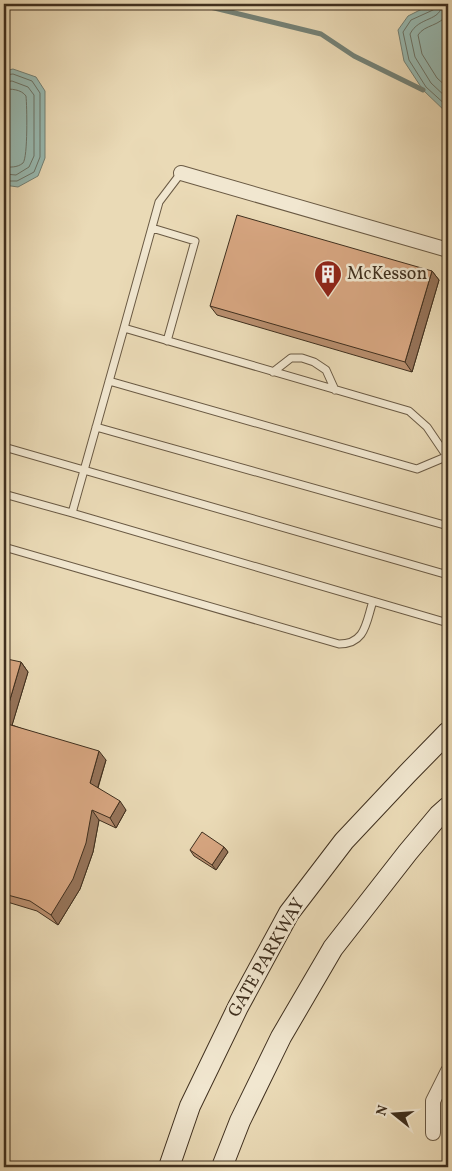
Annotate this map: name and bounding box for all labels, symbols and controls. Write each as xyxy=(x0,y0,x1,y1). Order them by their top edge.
building icon: McKesson xyxy=(313,259,343,298)
place label: McKesson xyxy=(347,262,427,287)
street label: GATE PARKWAY xyxy=(223,894,311,1022)
north arrow xyxy=(370,1088,420,1138)
text: N xyxy=(372,1103,394,1118)

